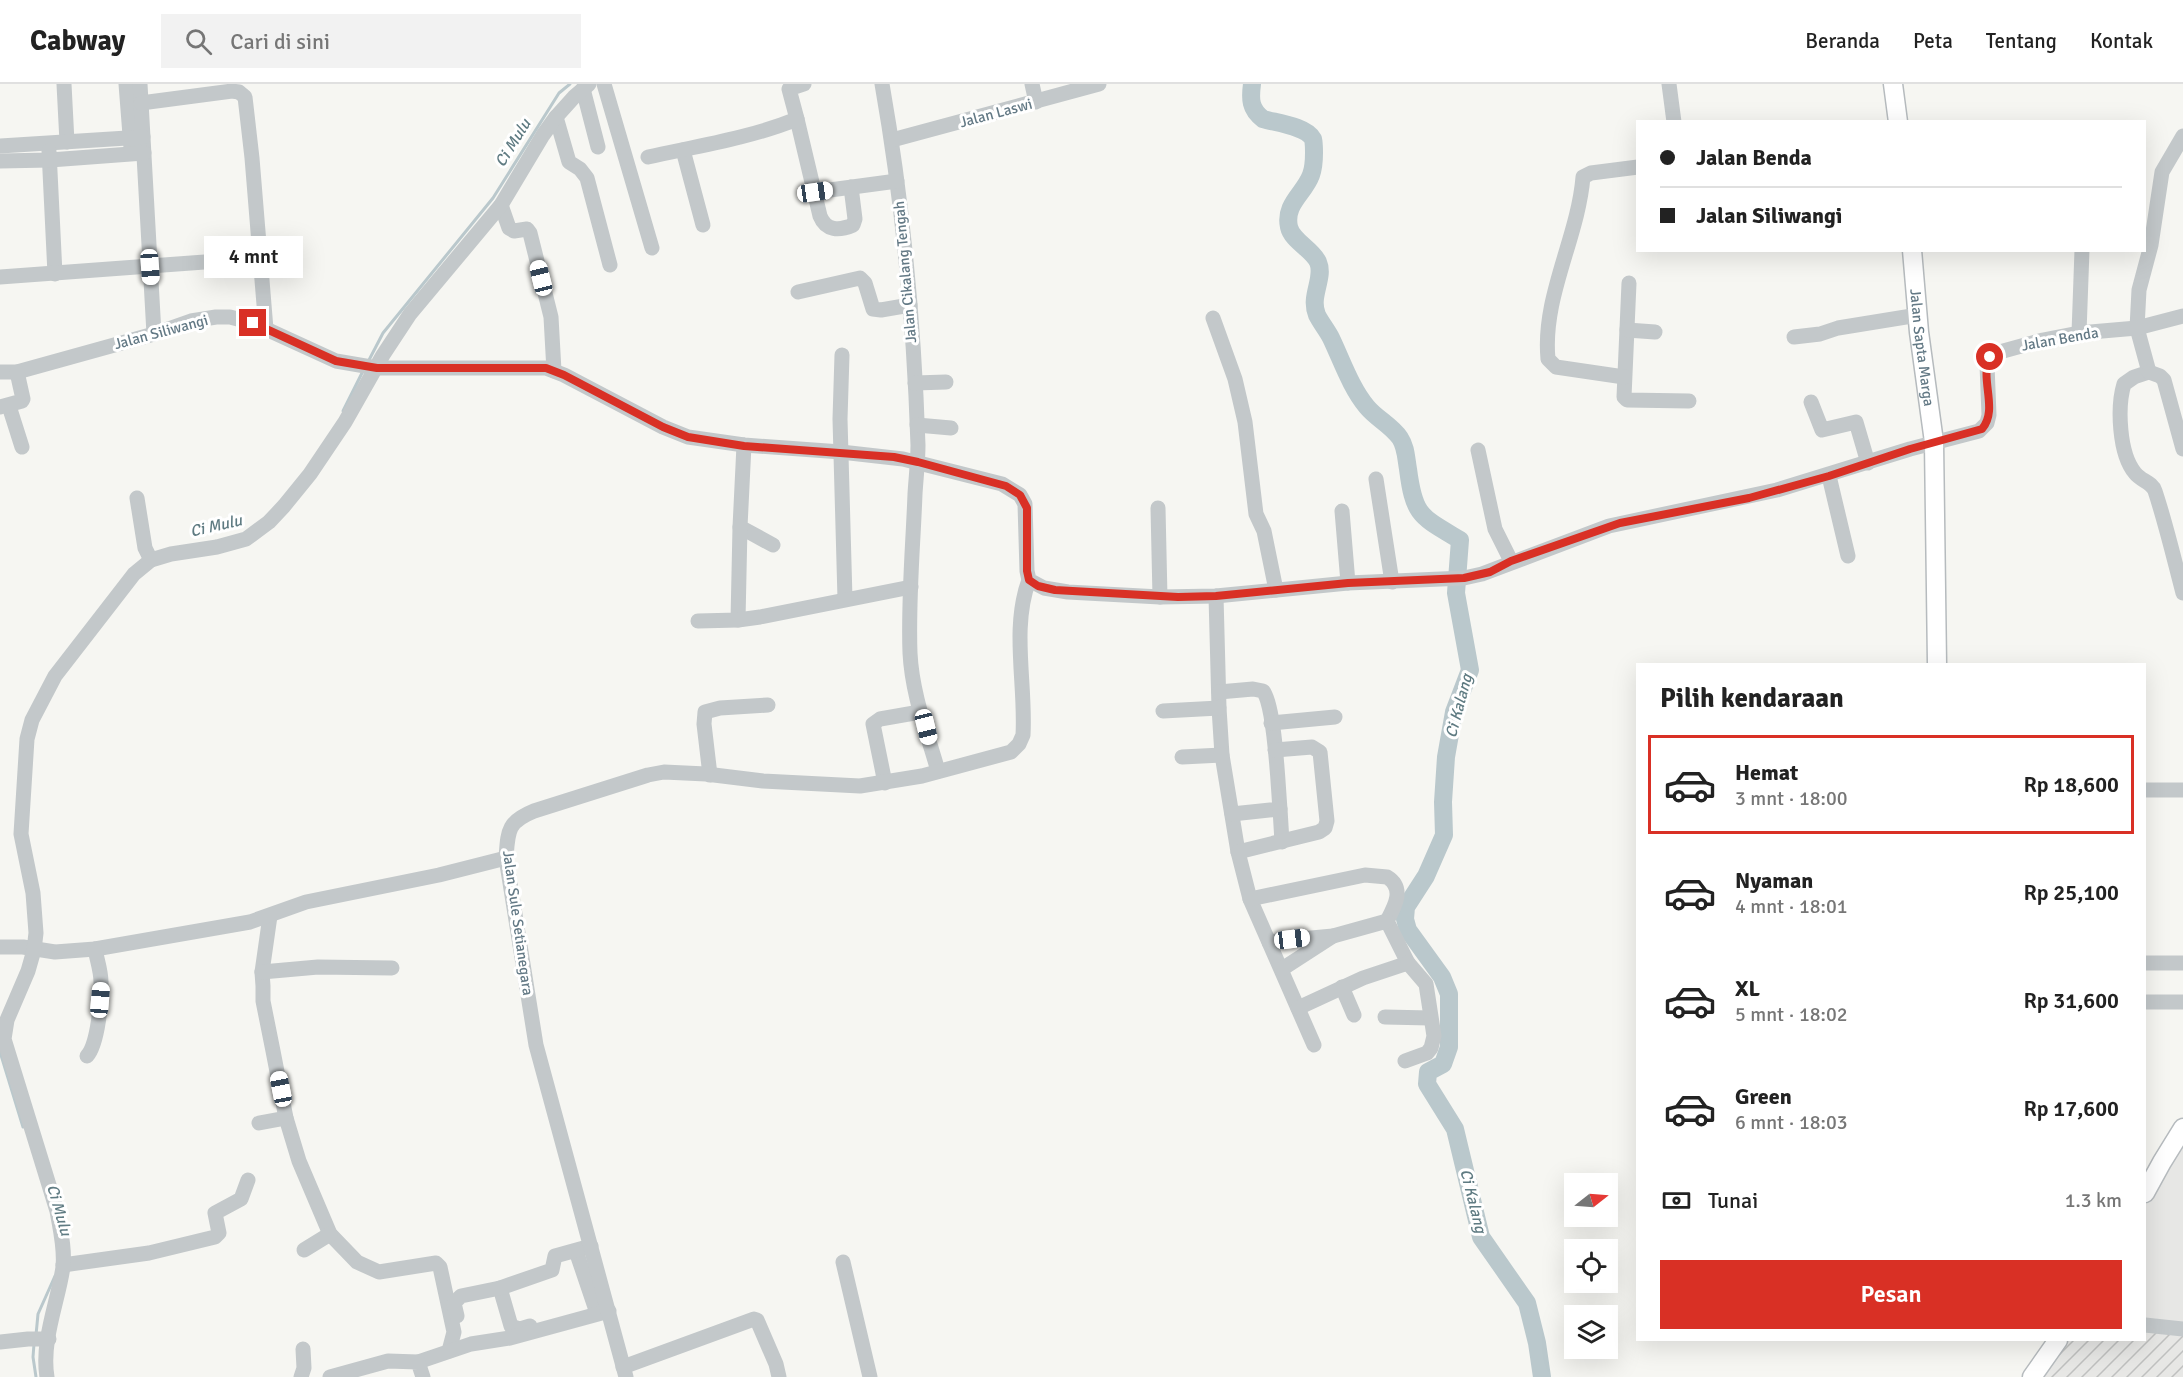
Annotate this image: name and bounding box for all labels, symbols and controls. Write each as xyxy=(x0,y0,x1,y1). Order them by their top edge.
search box xyxy=(161,14,581,68)
text: Cabway xyxy=(30,24,125,58)
icon: search xyxy=(182,25,215,58)
text: Cari di sini xyxy=(230,28,330,55)
text: Beranda xyxy=(1805,28,1880,54)
text: Peta xyxy=(1913,28,1953,54)
text: Tentang xyxy=(1986,28,2057,54)
text: Kontak xyxy=(2090,28,2153,54)
street label: Jalan Laswi xyxy=(958,95,1034,131)
water label: Ci Mulu xyxy=(491,114,536,171)
text: Jalan Benda xyxy=(1696,144,1812,171)
car xyxy=(796,181,834,203)
street label: Jalan Cikalang Tengah xyxy=(890,200,920,344)
text: Jalan Siliwangi xyxy=(1696,202,1842,229)
callout: 4 mnt xyxy=(204,236,302,278)
text: 4 mnt xyxy=(229,244,278,269)
car xyxy=(140,248,160,286)
car xyxy=(528,258,554,298)
street label: Jalan Sapta Marga xyxy=(1906,288,1938,407)
route end xyxy=(239,309,266,336)
street label: Jalan Siliwangi xyxy=(112,311,210,353)
street label: Jalan Benda xyxy=(2020,323,2100,355)
route start xyxy=(1976,343,2003,370)
water label: Ci Mulu xyxy=(188,510,245,542)
water label: Ci Kalang xyxy=(1441,670,1477,740)
text: Pilih kendaraan xyxy=(1660,682,1844,715)
car xyxy=(913,707,939,747)
icon: car xyxy=(1663,758,1717,812)
text: Hemat xyxy=(1735,759,1798,786)
text: Rp 18,600 xyxy=(2023,771,2119,798)
text: 3 mnt · 18:00 xyxy=(1735,786,1848,811)
street label: Jalan Sule Setianegara xyxy=(499,849,537,997)
icon: car xyxy=(1663,866,1717,920)
text: Nyaman xyxy=(1735,867,1813,894)
text: Rp 25,100 xyxy=(2023,879,2119,906)
text: 4 mnt · 18:01 xyxy=(1735,894,1848,919)
car xyxy=(1273,928,1311,950)
icon: car xyxy=(1663,974,1717,1028)
text: XL xyxy=(1735,975,1760,1002)
car xyxy=(89,981,111,1019)
text: Rp 31,600 xyxy=(2023,987,2119,1014)
text: 5 mnt · 18:02 xyxy=(1735,1002,1848,1027)
car xyxy=(269,1070,293,1108)
icon: car xyxy=(1663,1082,1717,1136)
text: Green xyxy=(1735,1083,1792,1110)
text: Rp 17,600 xyxy=(2023,1095,2119,1122)
text: 6 mnt · 18:03 xyxy=(1735,1110,1848,1135)
water label: Ci Kalang xyxy=(1455,1167,1491,1237)
north arrow xyxy=(1564,1173,1618,1227)
map controls xyxy=(1564,1173,1618,1359)
water label: Ci Mulu xyxy=(42,1182,76,1239)
icon: cash xyxy=(1660,1184,1693,1217)
text: Tunai xyxy=(1708,1187,1758,1214)
text: 1.3 km xyxy=(2065,1188,2122,1213)
button: locate xyxy=(1564,1239,1618,1293)
button: Pesan xyxy=(1660,1260,2122,1329)
button: layers xyxy=(1564,1305,1618,1359)

